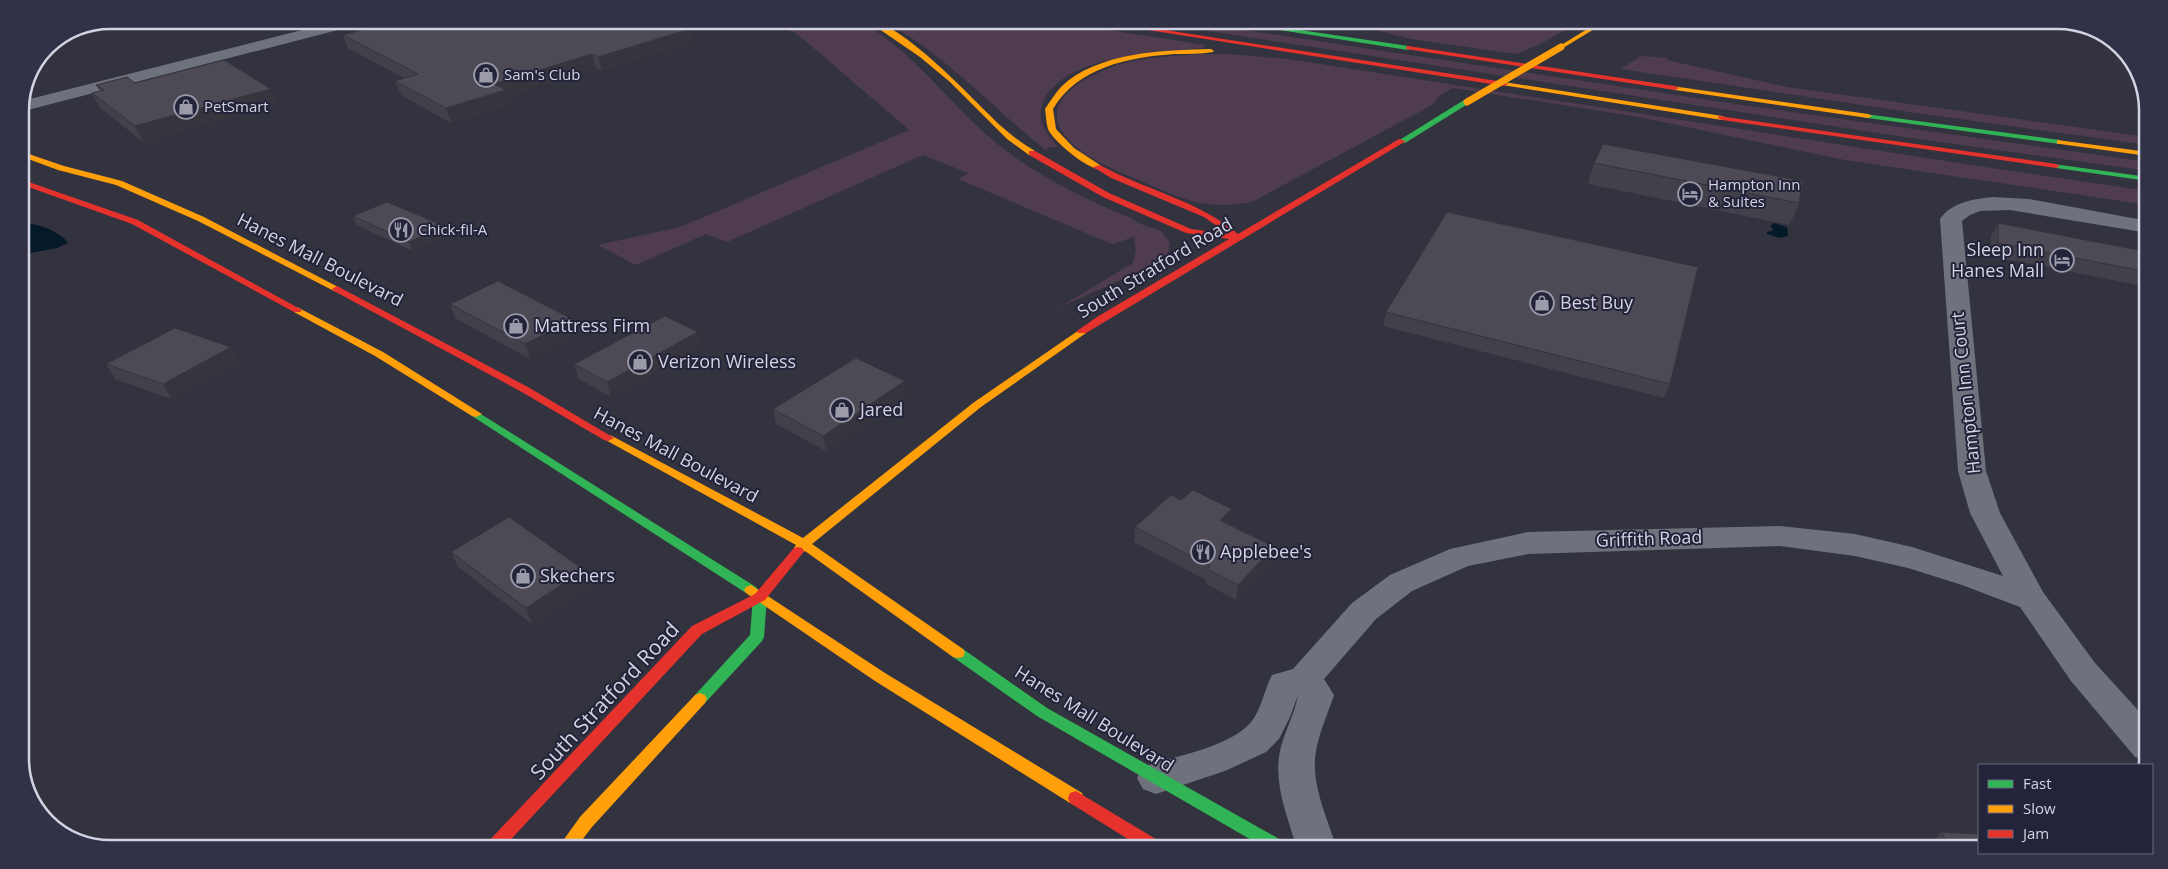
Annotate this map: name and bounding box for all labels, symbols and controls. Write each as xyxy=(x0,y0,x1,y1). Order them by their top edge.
shop icon: Sam's Club xyxy=(473,62,499,88)
place label: Sam's Club xyxy=(504,64,580,84)
shop icon: PetSmart xyxy=(173,94,199,120)
place label: PetSmart xyxy=(204,96,269,116)
place label: Hampton Inn & Suites xyxy=(1708,174,1801,211)
hotel icon: Hampton Inn & Suites xyxy=(1677,181,1703,207)
street label: Hanes Mall Boulevard xyxy=(233,207,407,311)
street label: South Stratford Road xyxy=(1073,211,1236,323)
restaurant icon: Chick-fil-A xyxy=(388,217,414,243)
place label: Chick-fil-A xyxy=(418,219,488,239)
place label: Sleep Inn Hanes Mall xyxy=(1951,237,2044,282)
hotel icon: Sleep Inn Hanes Mall xyxy=(2049,247,2075,273)
shop icon: Best Buy xyxy=(1529,290,1555,316)
place label: Best Buy xyxy=(1560,290,1634,314)
street label: Hampton Inn Court xyxy=(1945,311,1985,475)
shop icon: Mattress Firm xyxy=(503,313,529,339)
place label: Mattress Firm xyxy=(534,313,650,337)
shop icon: Verizon Wireless xyxy=(627,349,653,375)
place label: Verizon Wireless xyxy=(658,349,796,373)
shop icon: Jared xyxy=(829,397,855,423)
place label: Jared xyxy=(858,397,903,421)
street label: Hanes Mall Boulevard xyxy=(590,401,763,508)
street label: Griffith Road xyxy=(1595,524,1703,552)
restaurant icon: Applebee's xyxy=(1190,539,1216,565)
place label: Applebee's xyxy=(1220,539,1312,563)
shop icon: Skechers xyxy=(510,563,536,589)
place label: Skechers xyxy=(540,563,615,587)
street label: South Stratford Road xyxy=(524,615,685,785)
street label: Hanes Mall Boulevard xyxy=(1011,659,1179,777)
legend xyxy=(1978,764,2153,854)
text: Fast xyxy=(2023,773,2052,793)
text: Slow xyxy=(2023,798,2056,818)
text: Jam xyxy=(2021,823,2049,843)

